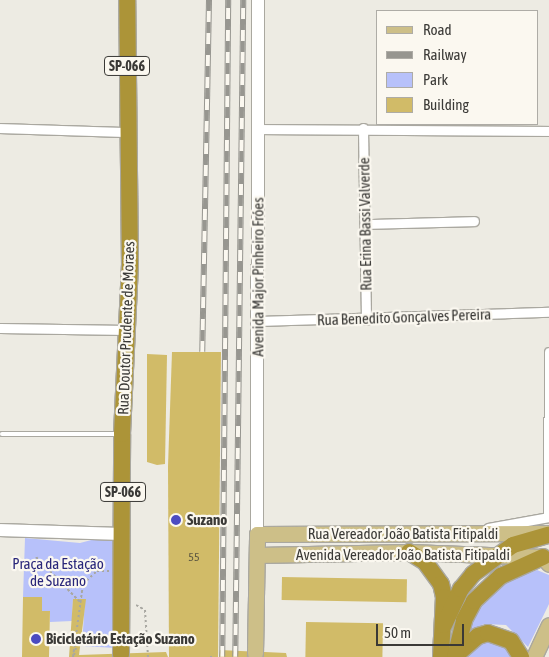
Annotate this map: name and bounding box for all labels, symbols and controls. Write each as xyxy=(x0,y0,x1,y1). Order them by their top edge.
legend xyxy=(376,10,539,125)
text: Road xyxy=(423,21,452,38)
text: Railway xyxy=(423,46,467,63)
road number: SP-066 xyxy=(103,54,151,78)
text: Park xyxy=(423,71,448,88)
text: Building xyxy=(423,96,469,113)
street label: Rua Erina Bassi Valverde xyxy=(355,157,375,291)
street label: Avenida Major Pinheiro Fróes xyxy=(249,197,267,357)
street label: Rua Doutor Prudente de Moraes xyxy=(114,241,138,415)
street label: Rua Benedito Gonçalves Pereira xyxy=(317,305,491,329)
road number: SP-066 xyxy=(99,481,147,504)
place label: Suzano xyxy=(187,511,227,529)
marker: Suzano xyxy=(169,513,183,527)
street label: Rua Vereador João Batista Fitipaldi xyxy=(308,525,498,543)
street label: Avenida Vereador João Batista Fitipaldi xyxy=(296,546,510,564)
house number: 55 xyxy=(188,551,200,565)
park label: Praça da Estação de Suzano xyxy=(12,554,104,589)
scale bar xyxy=(379,614,466,646)
text: 50 m xyxy=(384,624,411,641)
place label: Bicicletário Estação Suzano xyxy=(46,630,195,648)
marker: Bicicletário Estação Suzano xyxy=(30,633,42,645)

